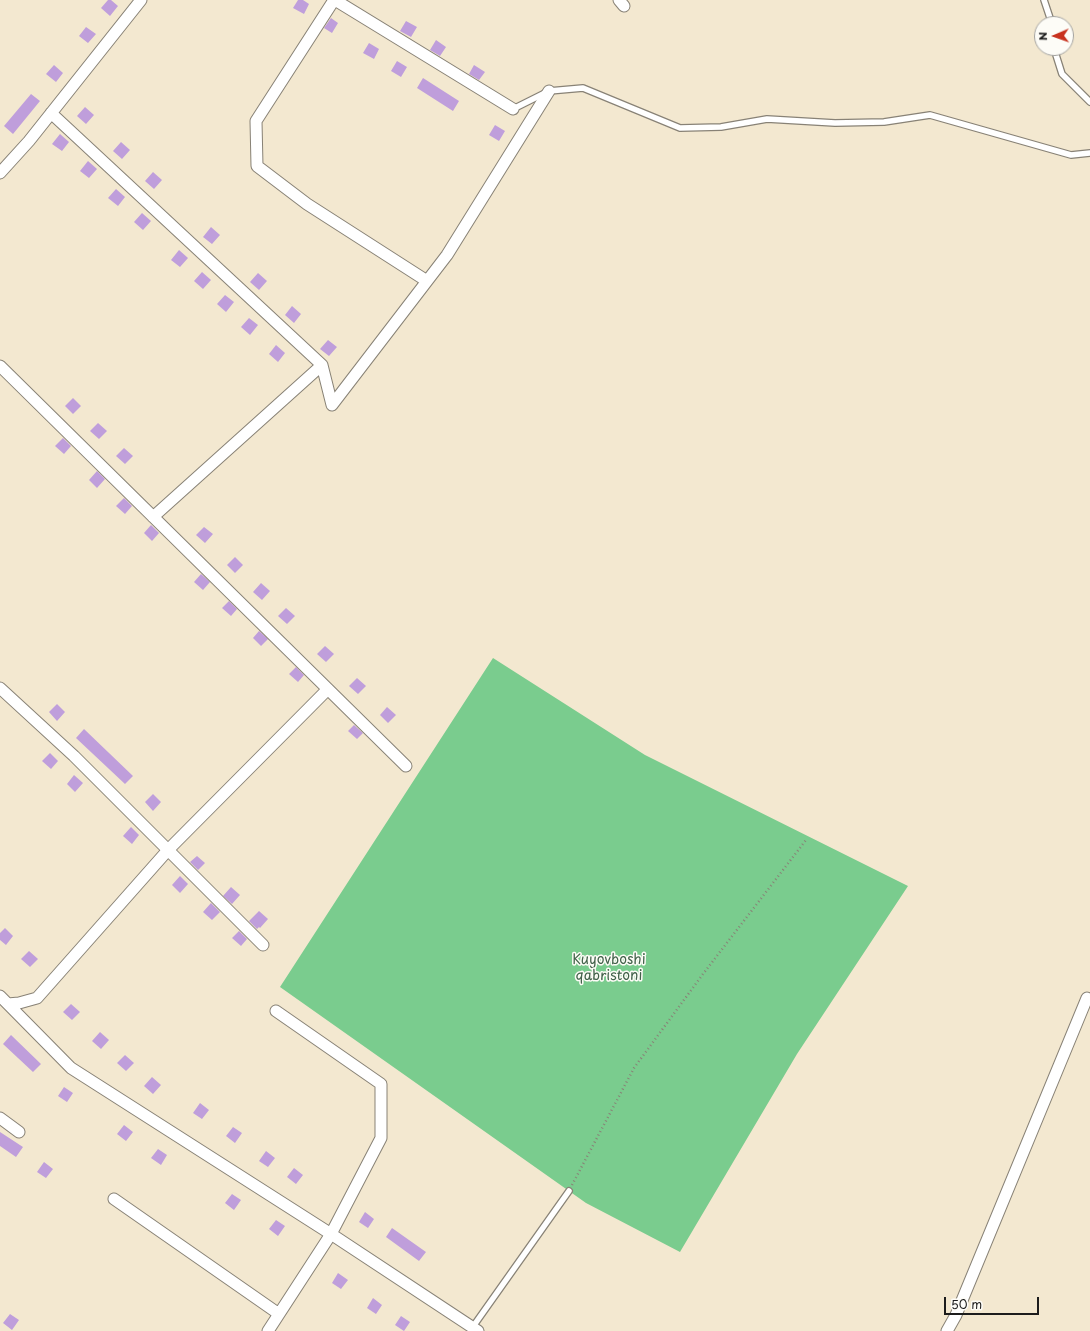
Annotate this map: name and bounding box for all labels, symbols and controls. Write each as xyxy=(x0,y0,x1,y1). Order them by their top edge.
north arrow xyxy=(1034,16,1074,56)
text: N xyxy=(1034,32,1051,41)
park label: Kuyovboshi qabristoni xyxy=(572,952,646,984)
scale bar xyxy=(946,1289,1041,1315)
text: 50 m xyxy=(951,1295,982,1313)

